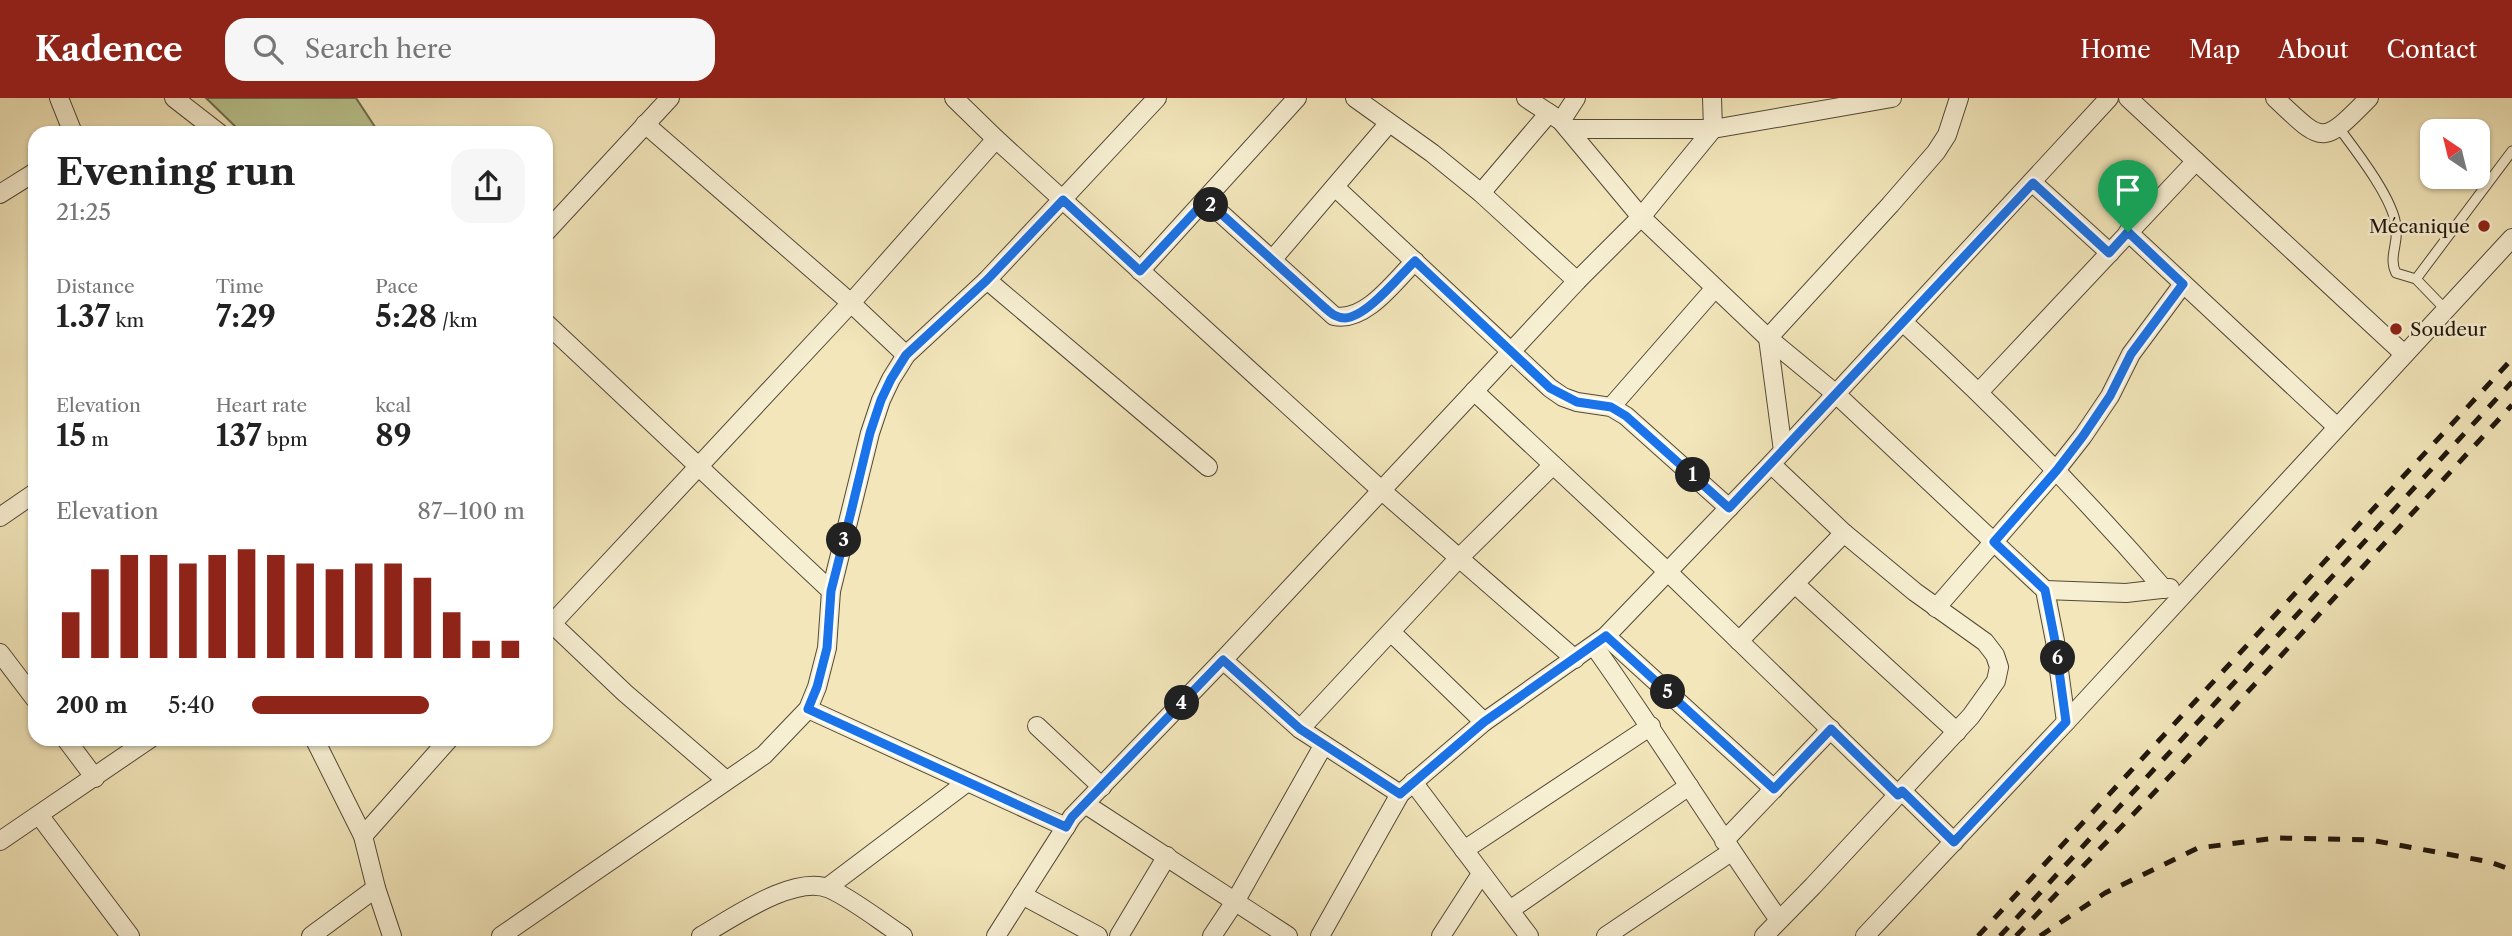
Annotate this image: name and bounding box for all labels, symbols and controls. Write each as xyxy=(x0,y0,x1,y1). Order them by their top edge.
search box xyxy=(225,18,715,81)
text: Kadence xyxy=(35,29,183,70)
icon: search xyxy=(249,30,287,68)
text: Search here xyxy=(305,33,452,65)
text: Home xyxy=(2080,35,2151,64)
text: Map xyxy=(2189,35,2240,64)
text: About xyxy=(2278,35,2349,64)
text: Contact xyxy=(2387,35,2477,64)
north arrow xyxy=(2420,119,2490,189)
map controls xyxy=(2420,119,2490,189)
text: Evening run xyxy=(56,148,296,195)
button: share xyxy=(451,149,525,223)
pin xyxy=(2098,160,2158,232)
icon: arrive xyxy=(2109,171,2147,209)
pin: 2 xyxy=(1194,188,1228,222)
text: 2 xyxy=(1205,193,1216,216)
text: 21:25 xyxy=(56,198,111,226)
place label: Mécanique xyxy=(2369,215,2470,238)
marker: Mécanique xyxy=(2476,218,2492,234)
text: Distance xyxy=(56,275,135,298)
text: Time xyxy=(216,275,264,298)
text: Pace xyxy=(375,275,418,298)
text: 1.37 xyxy=(56,298,110,335)
text: 7:29 xyxy=(216,298,276,335)
text: 5:28 xyxy=(375,298,437,335)
text: km xyxy=(110,309,144,332)
text: /km xyxy=(437,309,478,332)
place label: Soudeur xyxy=(2410,318,2487,341)
marker: Soudeur xyxy=(2388,321,2404,337)
text: Elevation xyxy=(56,394,141,417)
text: Heart rate xyxy=(216,394,307,417)
text: kcal xyxy=(375,394,411,417)
text: 15 xyxy=(56,417,86,454)
text: 137 xyxy=(216,417,262,454)
text: 89 xyxy=(375,417,412,454)
text: m xyxy=(86,428,109,451)
text: bpm xyxy=(262,428,308,451)
pin: 1 xyxy=(1676,458,1710,492)
text: 1 xyxy=(1688,463,1697,486)
text: Elevation xyxy=(56,497,159,525)
text: 87–100 m xyxy=(417,497,525,525)
pin: 3 xyxy=(826,522,862,558)
text: 3 xyxy=(838,528,849,551)
pin: 6 xyxy=(2040,640,2076,676)
text: 6 xyxy=(2052,646,2063,669)
pin: 5 xyxy=(1650,674,1686,710)
text: 5 xyxy=(1662,680,1673,703)
pin: 4 xyxy=(1164,686,1200,720)
text: 200 m xyxy=(56,691,128,719)
text: 5:40 xyxy=(168,691,215,719)
text: 4 xyxy=(1176,691,1187,714)

